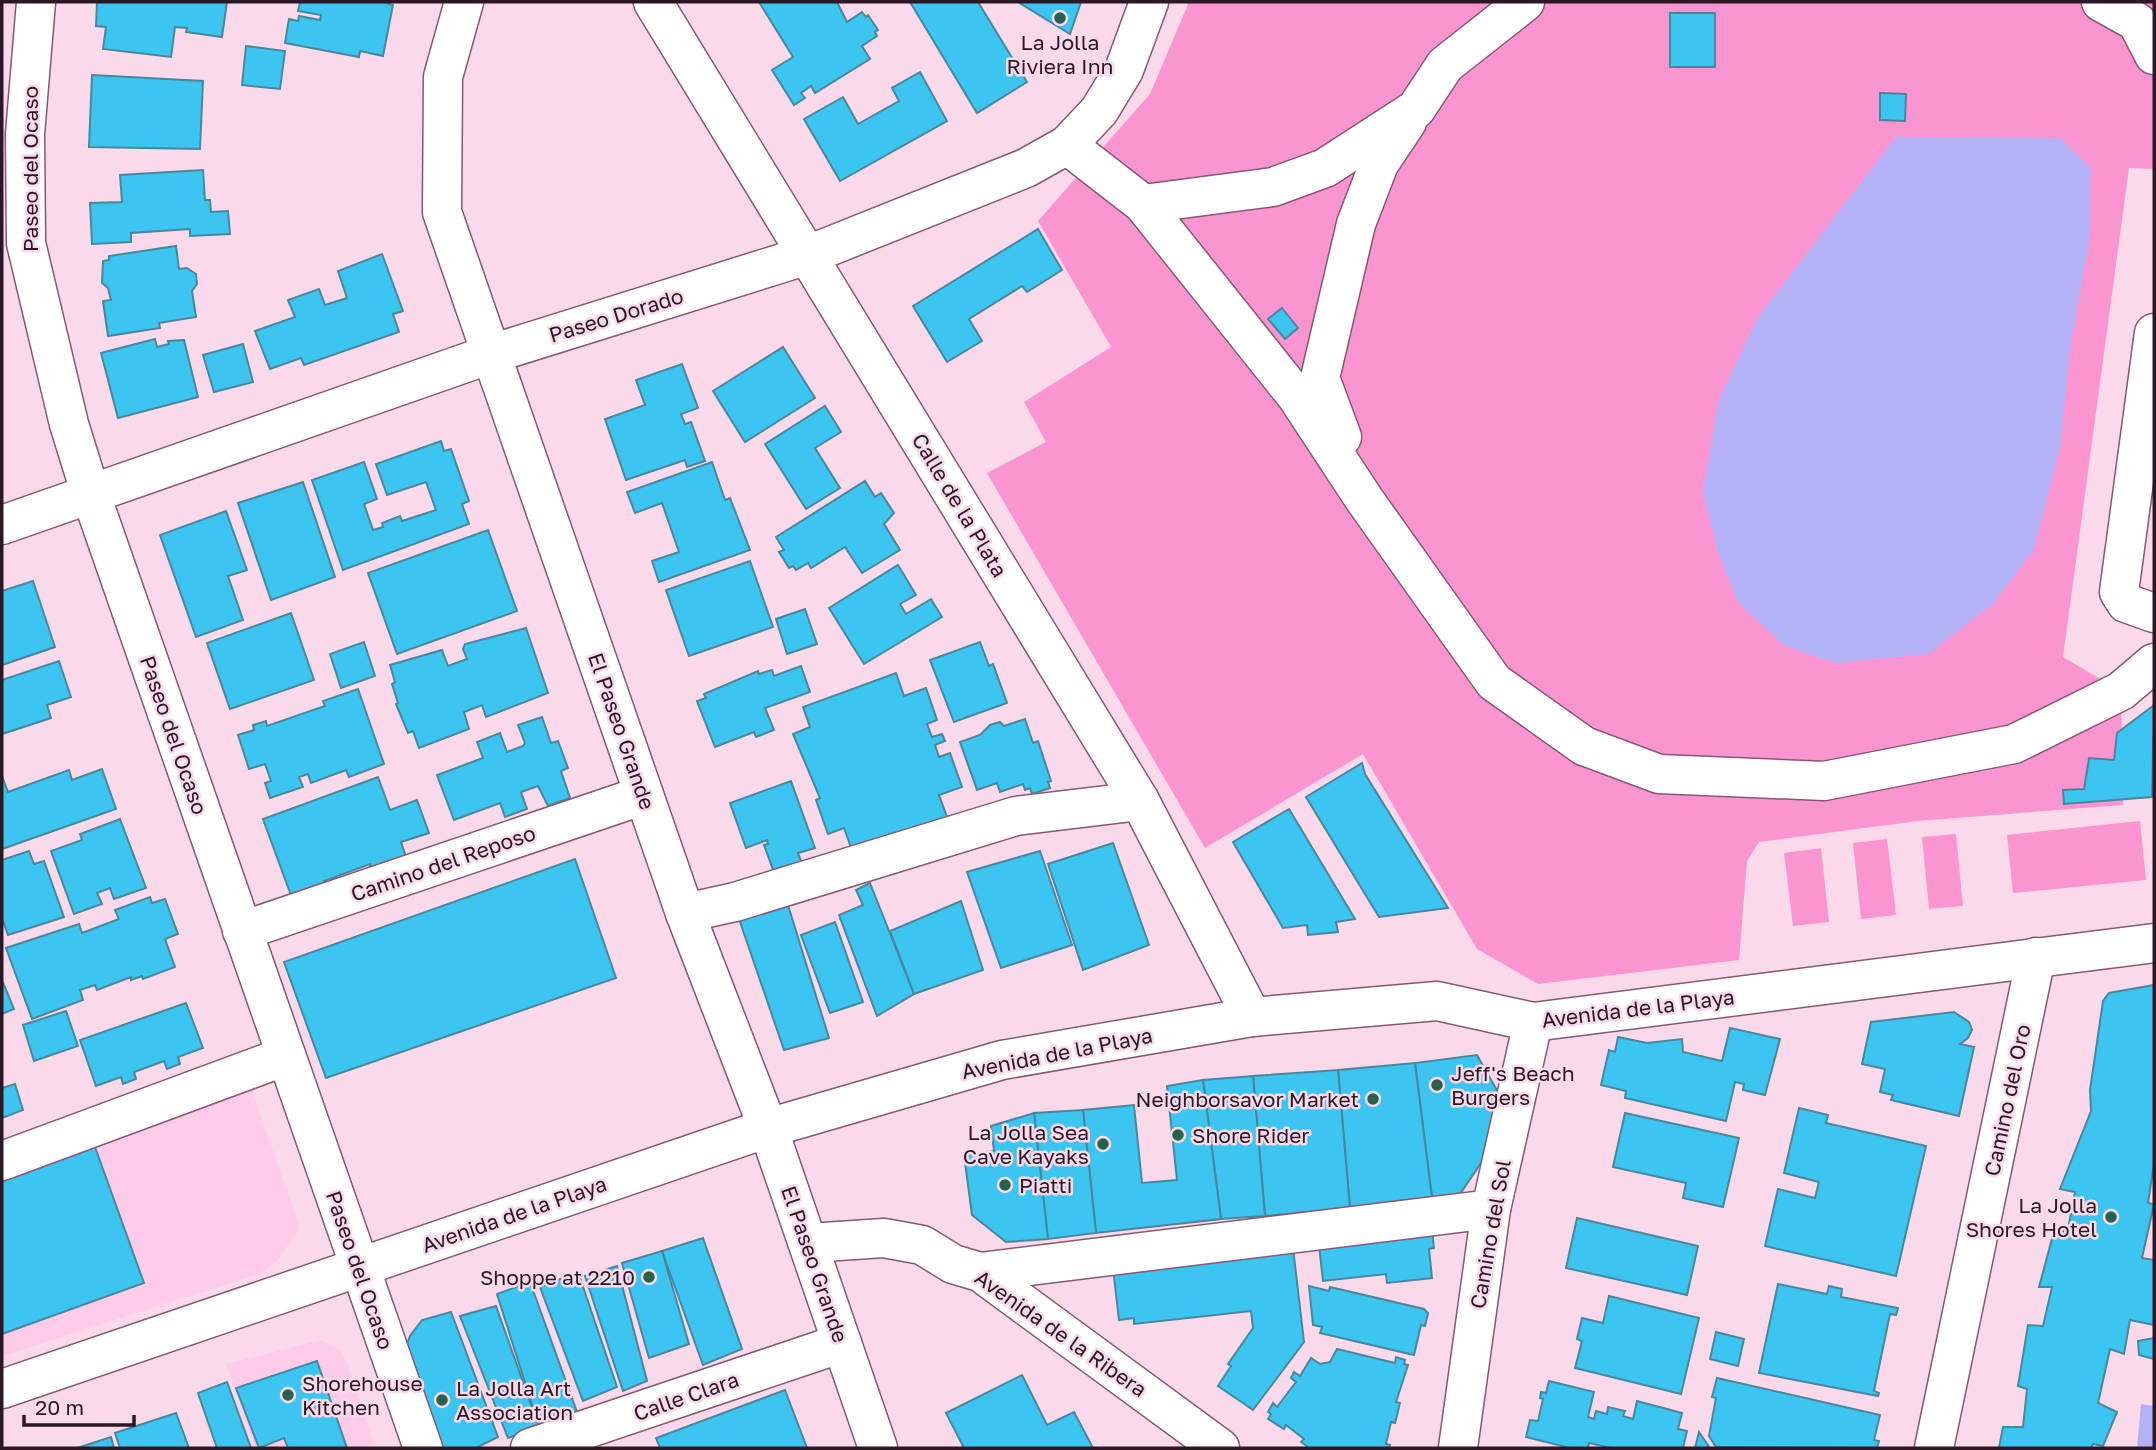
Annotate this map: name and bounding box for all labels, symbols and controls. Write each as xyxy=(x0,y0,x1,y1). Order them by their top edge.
marker: La Jolla Riviera Inn xyxy=(1052,10,1068,26)
place label: La Jolla Riviera Inn xyxy=(1007,29,1114,79)
street label: Paseo del Ocaso xyxy=(17,86,43,252)
street label: Paseo Dorado xyxy=(546,282,686,348)
street label: Calle de la Plata xyxy=(907,428,1013,582)
street label: El Paseo Grande xyxy=(583,649,661,813)
street label: Paseo del Ocaso xyxy=(135,652,213,818)
street label: Camino del Reposo xyxy=(347,819,539,907)
street label: Avenida de la Playa xyxy=(1540,983,1736,1033)
street label: Avenida de la Playa xyxy=(959,1022,1155,1084)
street label: Camino del Oro xyxy=(1978,1022,2036,1178)
place label: Jeff's Beach Burgers xyxy=(1451,1060,1575,1110)
marker: Jeff's Beach Burgers xyxy=(1429,1077,1445,1093)
place label: Neighborsavor Market xyxy=(1136,1086,1359,1112)
marker: Neighborsavor Market xyxy=(1365,1091,1381,1107)
place label: La Jolla Sea Cave Kayaks xyxy=(963,1119,1089,1169)
place label: Shore Rider xyxy=(1192,1122,1310,1148)
marker: Shore Rider xyxy=(1170,1127,1186,1143)
marker: La Jolla Sea Cave Kayaks xyxy=(1095,1136,1111,1152)
street label: Camino del Sol xyxy=(1464,1157,1516,1311)
street label: Avenida de la Playa xyxy=(418,1170,610,1258)
place label: Piatti xyxy=(1019,1172,1072,1198)
marker: Piatti xyxy=(997,1177,1013,1193)
street label: El Paseo Grande xyxy=(776,1182,854,1346)
street label: Paseo del Ocaso xyxy=(321,1187,399,1353)
place label: La Jolla Shores Hotel xyxy=(1966,1192,2097,1242)
marker: La Jolla Shores Hotel xyxy=(2103,1209,2119,1225)
place label: Shoppe at 2210 xyxy=(480,1264,635,1290)
street label: Avenida de la Ribera xyxy=(970,1264,1152,1402)
marker: Shoppe at 2210 xyxy=(641,1269,657,1285)
street label: Calle Clara xyxy=(630,1366,742,1426)
place label: Shorehouse Kitchen xyxy=(302,1370,423,1420)
place label: La Jolla Art Association xyxy=(456,1375,573,1425)
scale bar xyxy=(24,1384,135,1428)
marker: Shorehouse Kitchen xyxy=(280,1387,296,1403)
marker: La Jolla Art Association xyxy=(434,1392,450,1408)
text: 20 m xyxy=(35,1394,84,1420)

